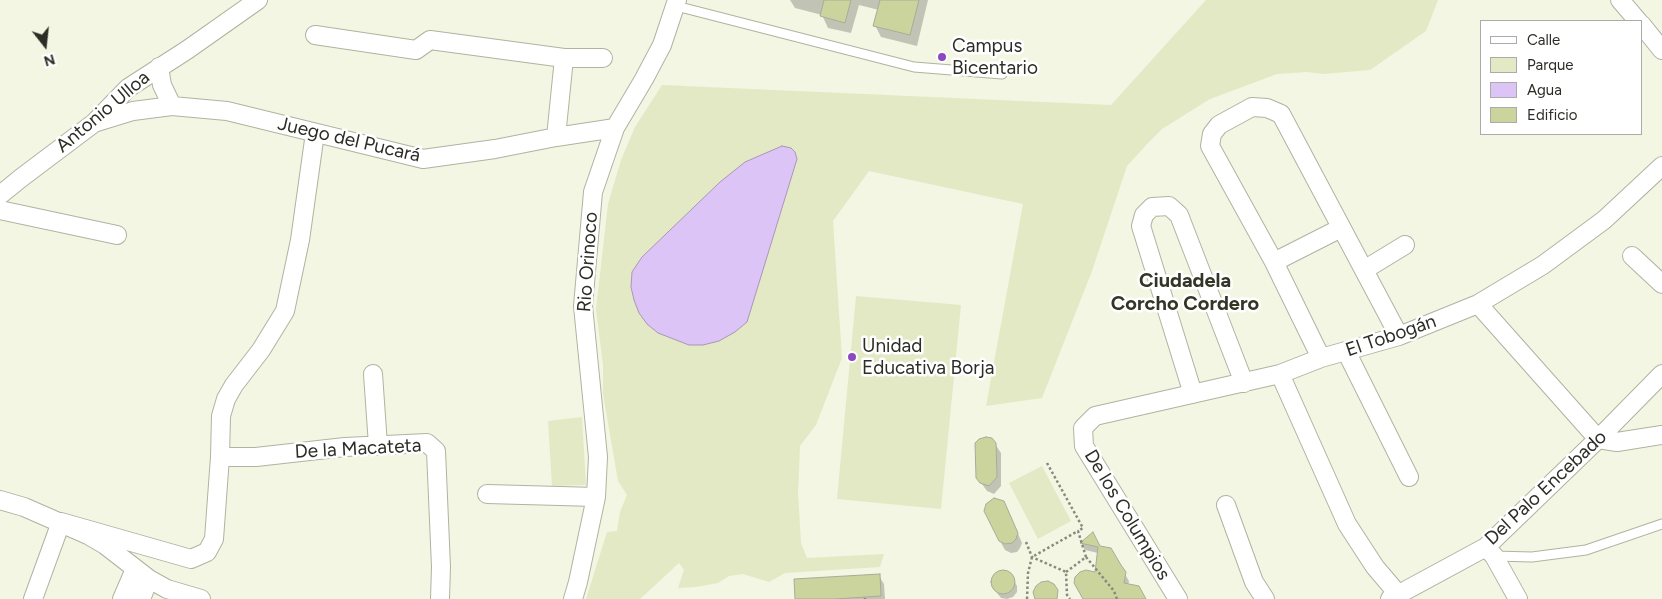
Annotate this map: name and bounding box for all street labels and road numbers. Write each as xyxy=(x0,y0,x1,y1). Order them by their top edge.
street label: Antonio Ulloa xyxy=(52,66,154,158)
street label: Juego del Pucará xyxy=(276,113,422,167)
street label: Rio Orinoco xyxy=(573,211,603,313)
street label: El Tobogán xyxy=(1343,310,1439,362)
street label: Del Palo Encebado xyxy=(1480,426,1612,550)
street label: De la Macateta xyxy=(294,434,422,464)
street label: De los Columpios xyxy=(1079,446,1175,584)

